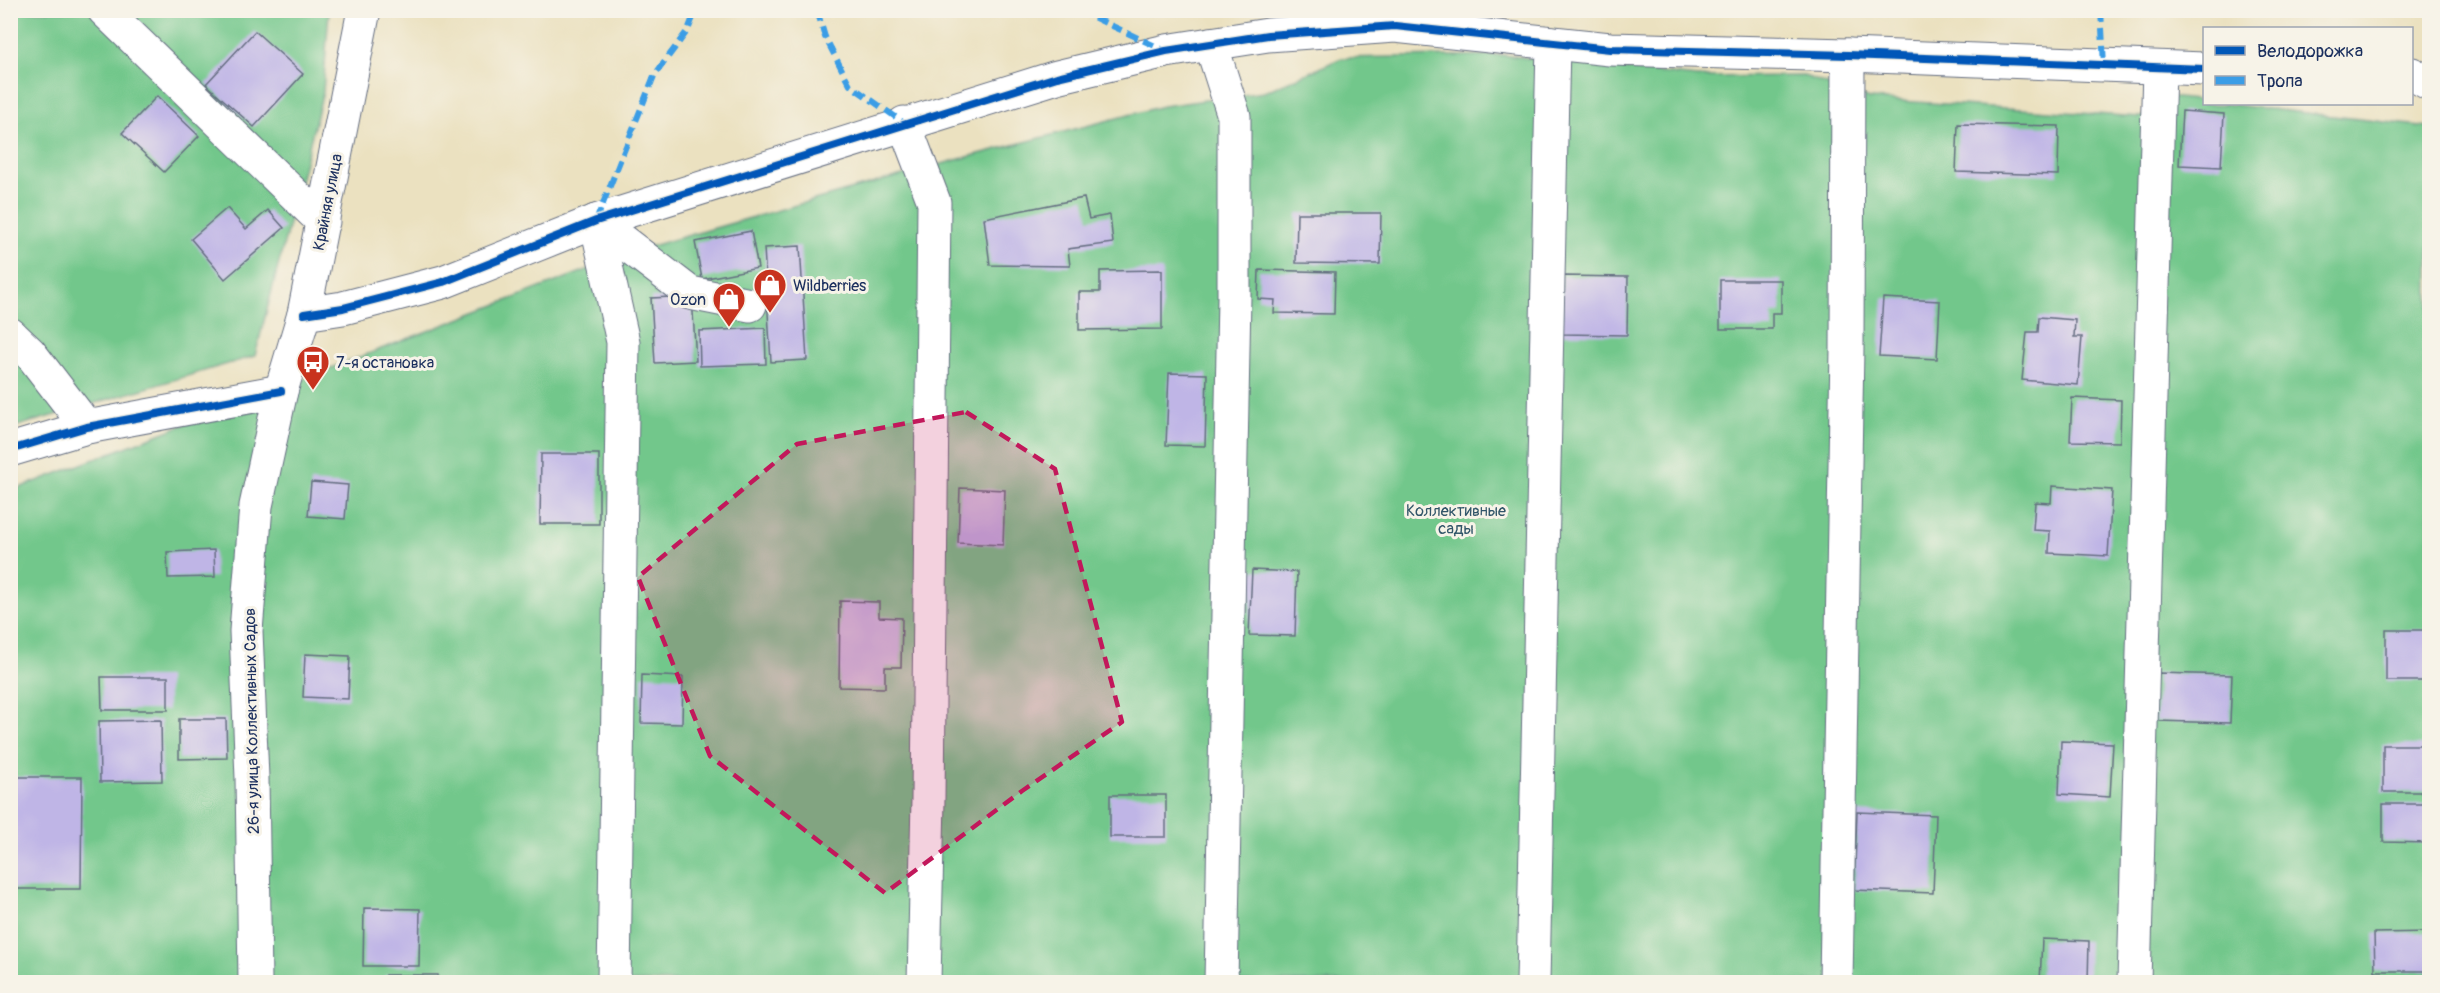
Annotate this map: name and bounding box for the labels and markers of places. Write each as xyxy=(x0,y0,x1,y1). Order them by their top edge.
shop icon: Wildberries xyxy=(752,267,788,314)
place label: Wildberries xyxy=(793,276,866,296)
shop icon: Ozon xyxy=(711,281,747,328)
place label: Ozon xyxy=(670,290,706,310)
bus stop icon: 7-я остановка xyxy=(295,344,331,391)
place label: 7-я остановка xyxy=(336,353,434,373)

